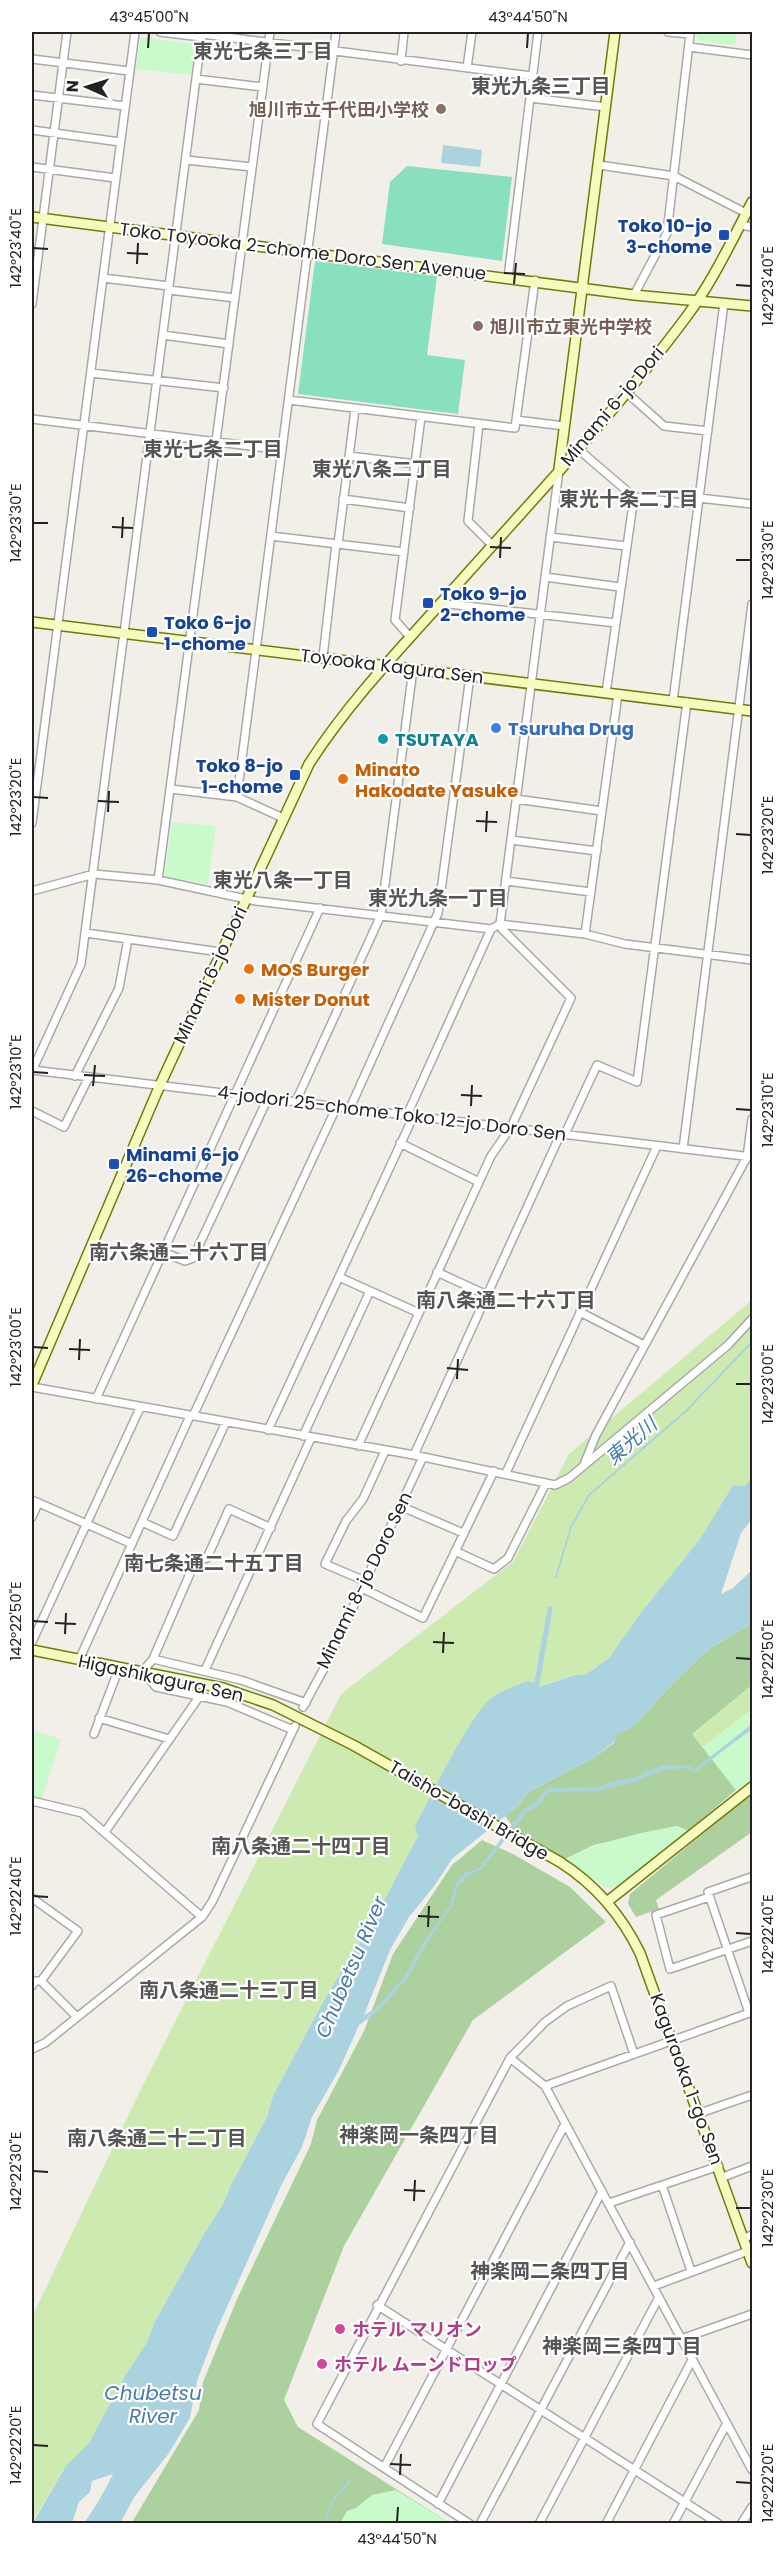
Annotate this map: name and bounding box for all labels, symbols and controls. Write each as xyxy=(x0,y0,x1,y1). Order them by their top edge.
text: 43°45'00"N xyxy=(109,6,189,27)
text: 43°44'50"N xyxy=(488,6,568,27)
district label: 東光七条三丁目 xyxy=(193,37,333,65)
north arrow xyxy=(57,57,117,117)
district label: 東光九条三丁目 xyxy=(471,72,611,100)
text: N xyxy=(61,80,84,93)
place label: 旭川市立千代田小学校 xyxy=(249,97,429,122)
marker: 旭川市立千代田小学校 xyxy=(434,102,448,116)
text: 142°23'40"E xyxy=(5,208,26,288)
place label: Toko 10-jo 3-chome xyxy=(618,213,712,259)
street label: Toko Toyooka 2-chome Doro Sen Avenue xyxy=(118,216,488,286)
marker: Toko 10-jo 3-chome xyxy=(717,228,731,242)
text: 142°23'40"E xyxy=(757,246,778,326)
place label: 旭川市立東光中学校 xyxy=(490,314,652,339)
marker: 旭川市立東光中学校 xyxy=(471,319,485,333)
street label: Minami 6-jo Dori xyxy=(555,341,669,471)
district label: 東光七条二丁目 xyxy=(143,435,283,463)
district label: 東光八条二丁目 xyxy=(312,455,452,483)
text: 142°23'30"E xyxy=(5,483,26,563)
district label: 東光十条二丁目 xyxy=(559,485,699,513)
text: 142°23'30"E xyxy=(757,520,778,600)
place label: Toko 9-jo 2-chome xyxy=(440,581,527,627)
marker: Toko 9-jo 2-chome xyxy=(421,596,435,610)
place label: Toko 6-jo 1-chome xyxy=(164,610,251,656)
marker: Toko 6-jo 1-chome xyxy=(145,625,159,639)
street label: Toyooka Kagura Sen xyxy=(299,642,485,690)
place label: Tsuruha Drug xyxy=(508,716,634,741)
marker: Tsuruha Drug xyxy=(489,721,503,735)
place label: TSUTAYA xyxy=(395,727,479,752)
marker: TSUTAYA xyxy=(376,732,390,746)
place label: Toko 8-jo 1-chome xyxy=(196,753,283,799)
place label: Minato Hakodate Yasuke xyxy=(355,757,518,803)
text: 142°23'20"E xyxy=(5,758,26,836)
marker: Toko 8-jo 1-chome xyxy=(288,768,302,782)
marker: Minato Hakodate Yasuke xyxy=(336,772,350,786)
text: 142°23'20"E xyxy=(757,796,778,874)
district label: 東光八条一丁目 xyxy=(213,866,353,894)
district label: 東光九条一丁目 xyxy=(368,884,508,912)
street label: Minami 6-jo Dori xyxy=(167,902,253,1048)
place label: MOS Burger xyxy=(261,957,370,982)
marker: MOS Burger xyxy=(242,962,256,976)
place label: Mister Donut xyxy=(252,987,370,1012)
marker: Mister Donut xyxy=(233,992,247,1006)
text: 142°23'10"E xyxy=(5,1034,26,1110)
text: 142°23'10"E xyxy=(757,1072,778,1148)
street label: 4-jodori 25-chome Toko 12-jo Doro Sen xyxy=(216,1079,568,1147)
place label: Minami 6-jo 26-chome xyxy=(126,1142,239,1188)
marker: Minami 6-jo 26-chome xyxy=(107,1157,121,1171)
district label: 南六条通二十六丁目 xyxy=(89,1238,269,1266)
district label: 南八条通二十六丁目 xyxy=(416,1286,596,1314)
text: 142°23'00"E xyxy=(5,1307,26,1387)
text: 142°23'00"E xyxy=(757,1344,778,1424)
water label: 東光川 xyxy=(599,1409,664,1471)
street label: Minami 8-jo Doro Sen xyxy=(310,1487,418,1673)
district label: 南七条通二十五丁目 xyxy=(124,1549,304,1577)
text: 142°22'50"E xyxy=(5,1581,26,1661)
text: 142°22'50"E xyxy=(757,1619,778,1699)
street label: Higashikagura Sen xyxy=(76,1648,246,1708)
street label: Taisho-bashi Bridge xyxy=(384,1754,554,1866)
district label: 南八条通二十四丁目 xyxy=(211,1832,391,1860)
text: 142°22'40"E xyxy=(5,1856,26,1936)
water label: Chubetsu River xyxy=(308,1891,394,2042)
text: 142°22'40"E xyxy=(757,1894,778,1974)
district label: 南八条通二十三丁目 xyxy=(139,1976,319,2004)
street label: Kaguraoka 1-go Sen xyxy=(644,1990,730,2168)
district label: 神楽岡一条四丁目 xyxy=(339,2121,499,2149)
district label: 南八条通二十二丁目 xyxy=(67,2124,247,2152)
text: 142°22'30"E xyxy=(5,2132,26,2210)
text: 142°22'30"E xyxy=(757,2169,778,2247)
district label: 神楽岡二条四丁目 xyxy=(470,2257,630,2285)
place label: ホテル マリオン xyxy=(352,2317,482,2342)
marker: ホテル マリオン xyxy=(333,2322,347,2336)
district label: 神楽岡三条四丁目 xyxy=(542,2332,702,2360)
place label: ホテル ムーンドロップ xyxy=(334,2352,517,2377)
marker: ホテル ムーンドロップ xyxy=(315,2357,329,2371)
water label: Chubetsu River xyxy=(104,2379,202,2430)
text: 142°22'20"E xyxy=(5,2406,26,2484)
text: 142°22'20"E xyxy=(757,2444,778,2522)
text: 43°44'50"N xyxy=(357,2528,437,2549)

